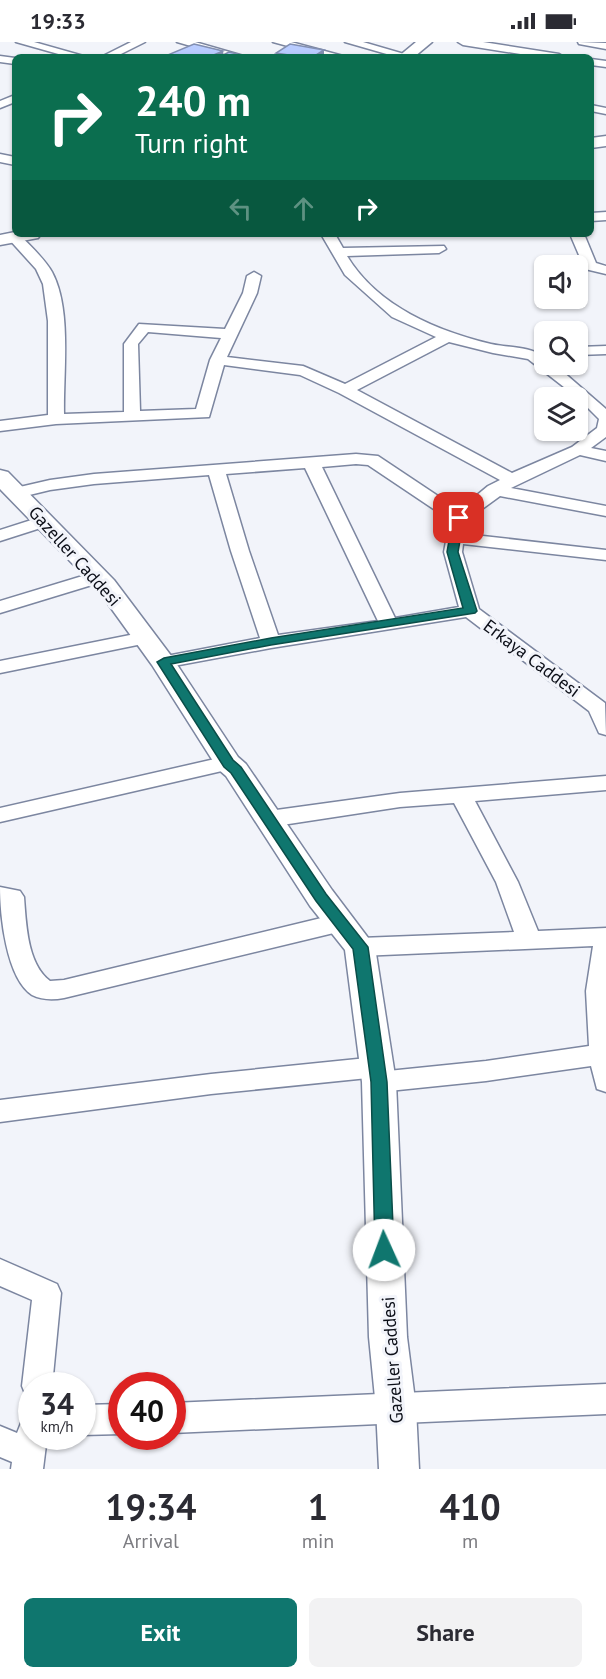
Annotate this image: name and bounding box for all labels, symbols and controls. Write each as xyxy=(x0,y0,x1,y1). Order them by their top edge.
text: 19:33 xyxy=(30,7,86,35)
text: 240 m xyxy=(135,73,251,128)
icon: right xyxy=(36,78,114,156)
text: Turn right xyxy=(135,126,248,160)
icon: left xyxy=(224,192,257,225)
icon: ahead xyxy=(287,192,320,225)
icon: right xyxy=(350,192,383,225)
map controls xyxy=(534,255,588,441)
button: sound xyxy=(534,255,588,309)
button: search xyxy=(534,321,588,375)
button: layers xyxy=(534,387,588,441)
pin xyxy=(433,492,484,543)
street label: Gazeller Caddesi xyxy=(24,501,126,611)
icon: arrive xyxy=(442,501,475,534)
street label: Erkaya Caddesi xyxy=(479,614,585,702)
position arrow xyxy=(352,1218,416,1282)
street label: Gazeller Caddesi xyxy=(376,1296,408,1424)
speed limit sign: 40 xyxy=(108,1372,186,1450)
text: 34 xyxy=(40,1384,74,1423)
text: km/h xyxy=(41,1417,73,1436)
text: 19:34 xyxy=(105,1483,197,1530)
text: 1 xyxy=(308,1483,328,1530)
text: 410 xyxy=(440,1483,501,1530)
text: Arrival xyxy=(123,1528,179,1554)
text: min xyxy=(302,1528,334,1554)
text: m xyxy=(462,1528,478,1554)
button: Exit xyxy=(24,1598,297,1667)
button: Share xyxy=(309,1598,582,1667)

